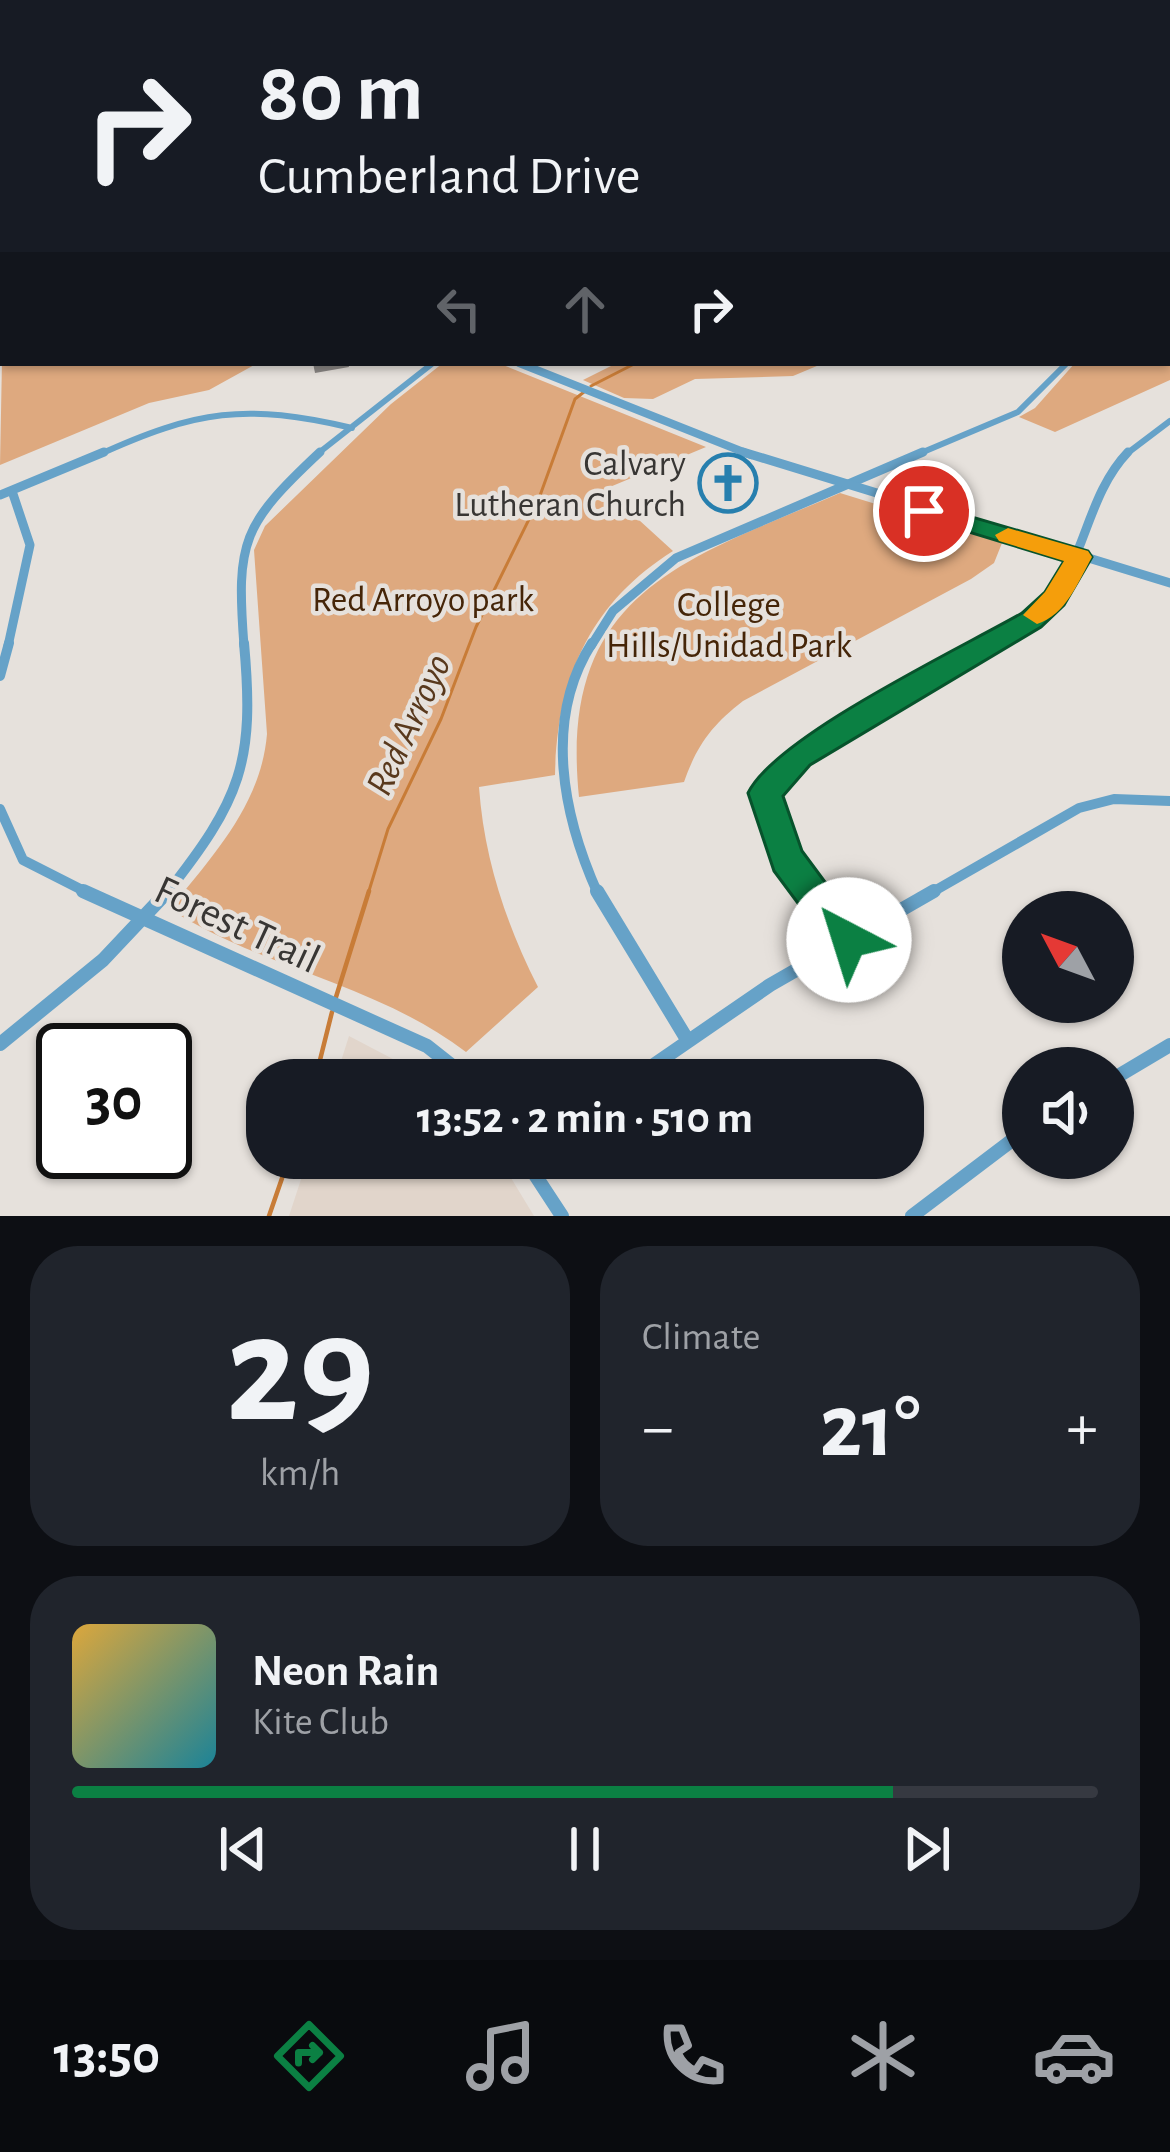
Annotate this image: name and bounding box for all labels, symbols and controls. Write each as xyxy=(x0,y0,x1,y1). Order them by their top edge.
icon: right xyxy=(60,48,216,204)
text: 80 m xyxy=(258,52,424,136)
text: Cumberland Drive xyxy=(258,150,641,204)
icon: left xyxy=(426,276,492,342)
icon: ahead xyxy=(552,276,618,342)
icon: right xyxy=(678,276,744,342)
place label: Calvary Lutheran Church xyxy=(454,446,686,523)
church icon: Calvary Lutheran Church xyxy=(697,452,759,514)
pin xyxy=(873,460,975,562)
icon: arrive xyxy=(891,478,957,544)
park label: Red Arroyo park xyxy=(312,582,535,618)
park label: College Hills/Unidad Park xyxy=(606,587,852,664)
water label: Red Arroyo xyxy=(360,649,459,802)
street label: Forest Trail xyxy=(148,868,326,981)
position arrow xyxy=(786,877,912,1003)
north arrow xyxy=(1002,891,1134,1023)
map controls xyxy=(1002,891,1134,1179)
speed limit sign: 30 xyxy=(36,1023,192,1179)
button: sound xyxy=(1002,1047,1134,1179)
text: 13:52 · 2 min · 510 m xyxy=(417,1096,753,1141)
text: 29 xyxy=(226,1294,374,1450)
text: Climate xyxy=(642,1318,760,1357)
text: 21° xyxy=(819,1383,921,1473)
text: − xyxy=(642,1395,674,1461)
text: + xyxy=(1066,1395,1098,1461)
text: km/h xyxy=(260,1454,340,1493)
text: Neon Rain xyxy=(252,1649,439,1694)
text: Kite Club xyxy=(252,1703,389,1742)
icon: previous xyxy=(210,1816,276,1882)
icon: pause xyxy=(552,1816,618,1882)
icon: next xyxy=(894,1816,960,1882)
icon: directions xyxy=(267,2014,351,2098)
icon: music xyxy=(459,2014,543,2098)
icon: phone xyxy=(650,2014,734,2098)
icon: climate xyxy=(841,2014,925,2098)
icon: car xyxy=(1032,2014,1116,2098)
text: 13:50 xyxy=(54,2029,160,2083)

